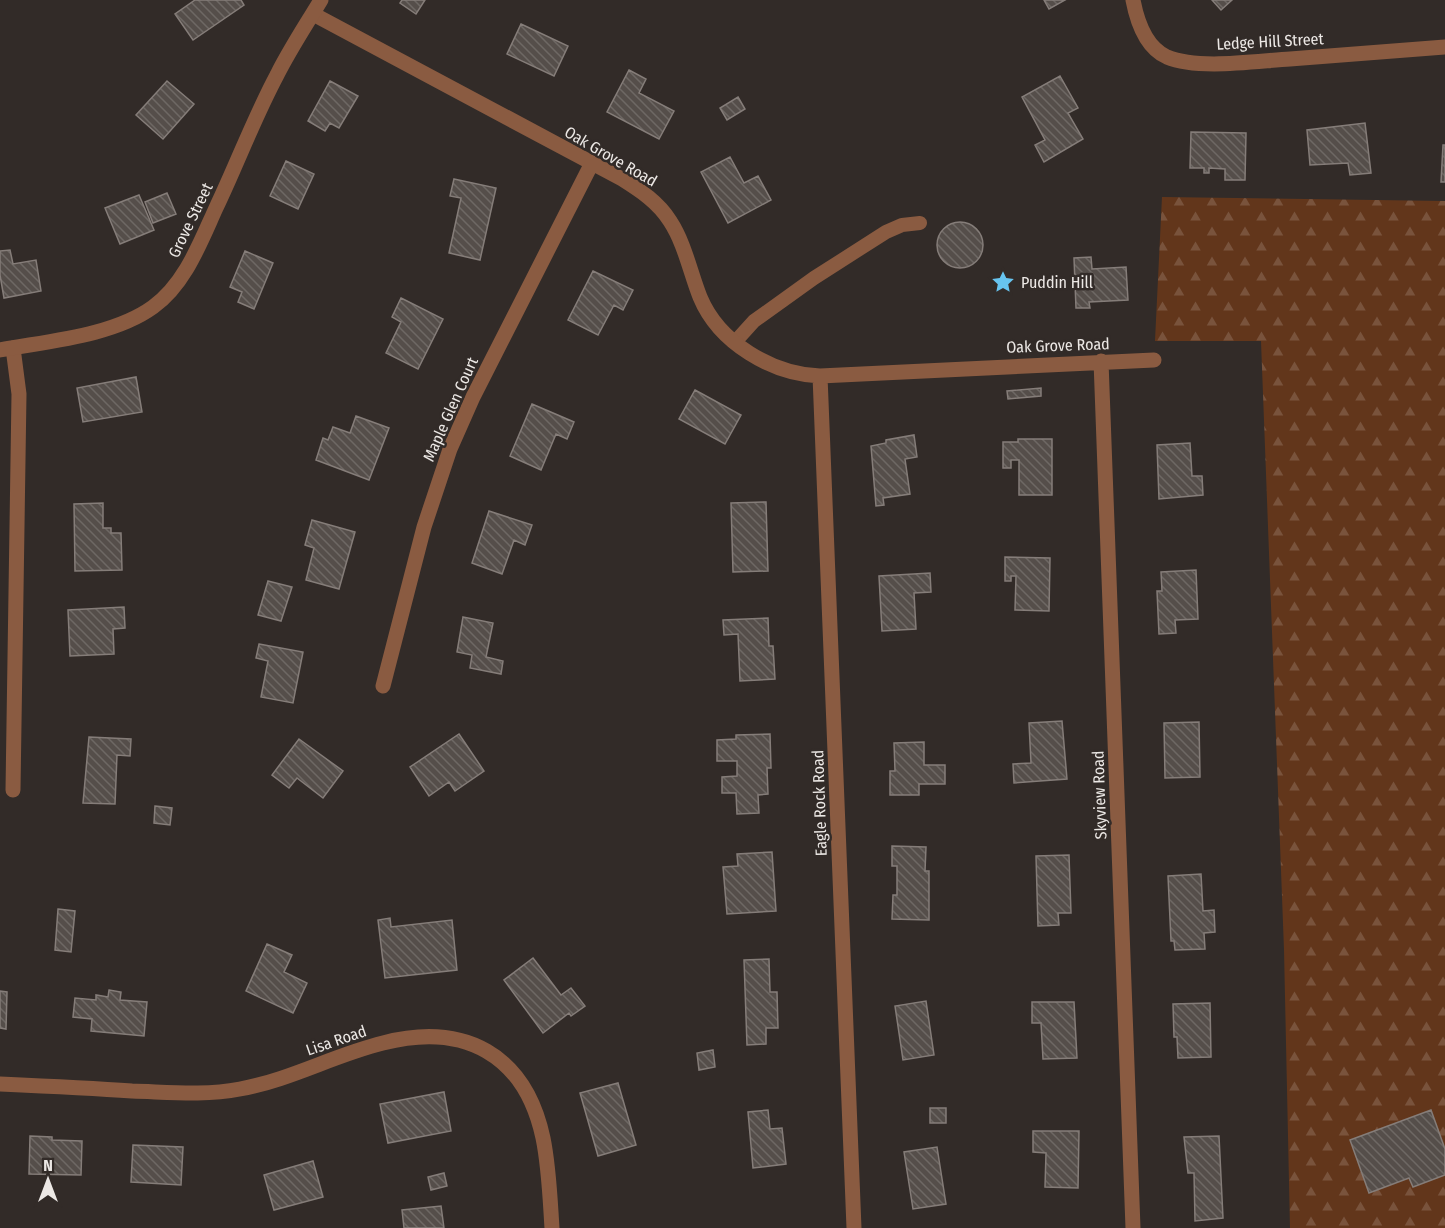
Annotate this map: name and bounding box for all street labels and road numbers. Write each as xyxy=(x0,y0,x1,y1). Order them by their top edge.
street label: Ledge Hill Street xyxy=(1216,29,1325,54)
street label: Oak Grove Road xyxy=(561,122,660,191)
street label: Grove Street xyxy=(164,179,217,261)
street label: Oak Grove Road xyxy=(1006,334,1110,357)
street label: Maple Glen Court xyxy=(419,353,482,464)
street label: Eagle Rock Road xyxy=(808,749,831,857)
street label: Skyview Road xyxy=(1088,750,1111,840)
street label: Lisa Road xyxy=(303,1021,369,1060)

